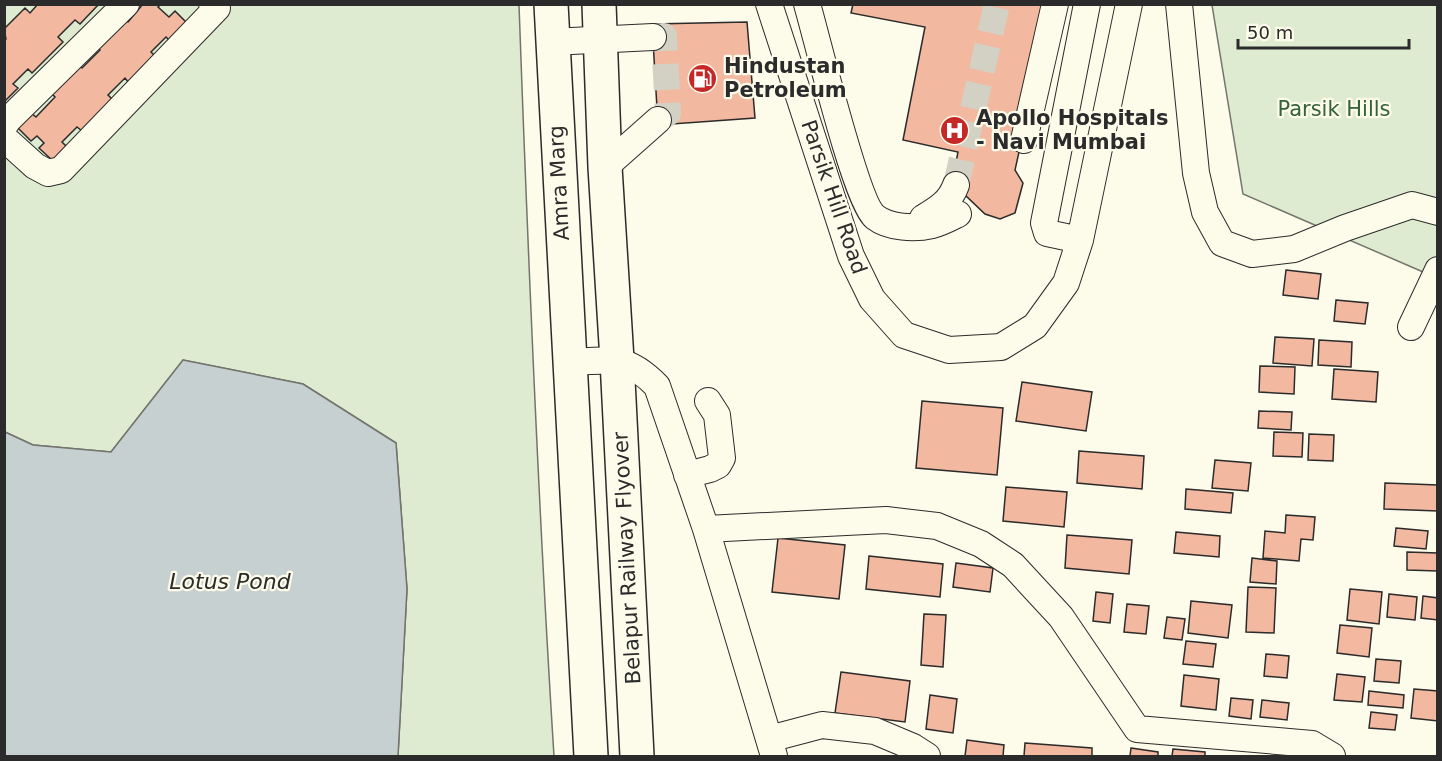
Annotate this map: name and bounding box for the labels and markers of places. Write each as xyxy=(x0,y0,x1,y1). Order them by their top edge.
place label: Hindustan Petroleum xyxy=(724,54,847,102)
fuel station icon: Hindustan Petroleum xyxy=(687,62,719,94)
place label: Apollo Hospitals - Navi Mumbai xyxy=(976,106,1169,154)
hospital icon: Apollo Hospitals - Navi Mumbai xyxy=(939,114,971,146)

